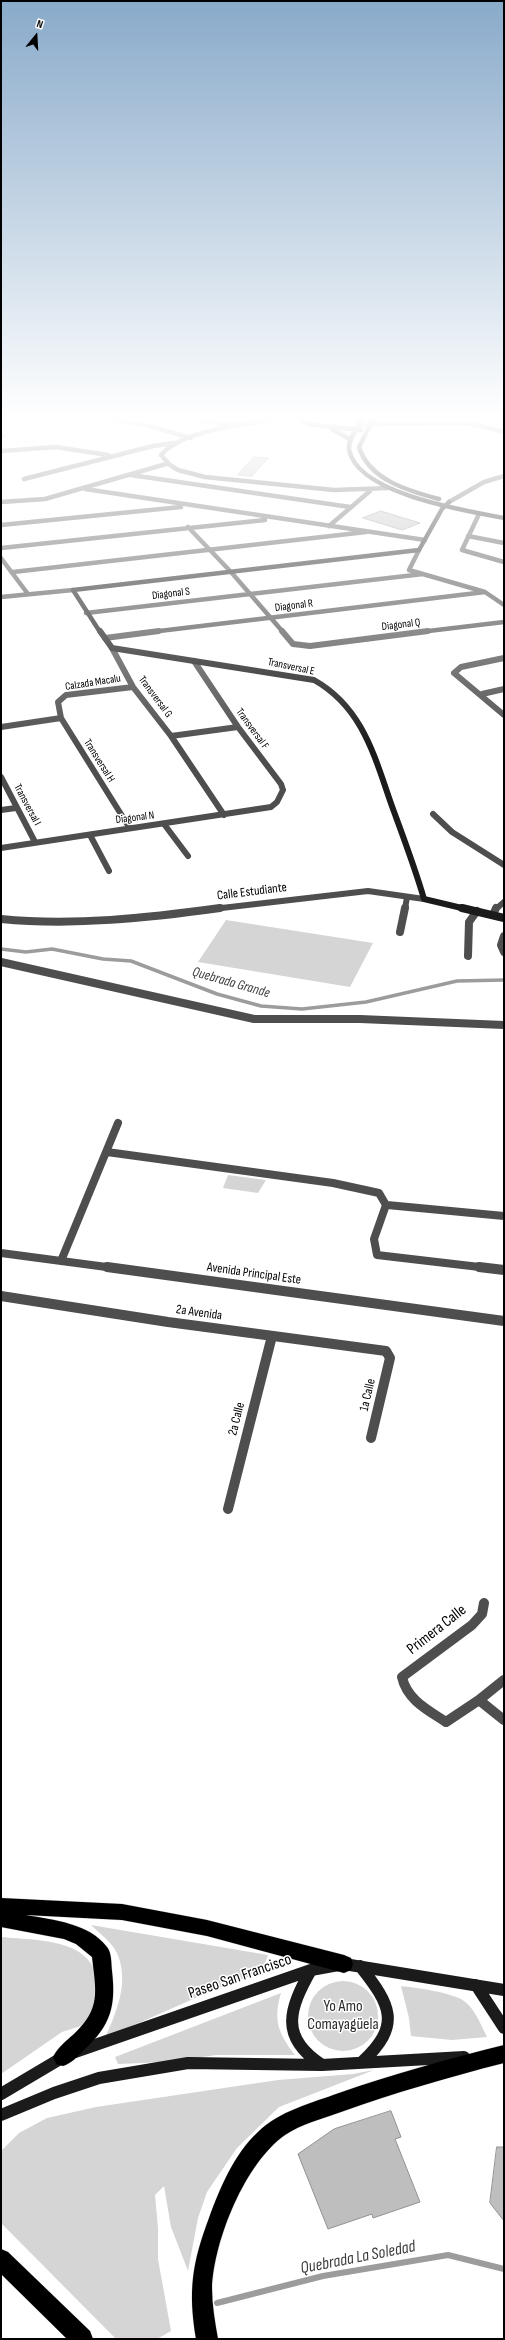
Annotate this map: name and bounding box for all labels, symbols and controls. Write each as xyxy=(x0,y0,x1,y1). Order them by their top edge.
north arrow xyxy=(16,16,56,56)
text: N xyxy=(35,17,45,31)
street label: Diagonal S xyxy=(151,585,191,603)
street label: Diagonal R xyxy=(274,597,314,615)
street label: Diagonal Q xyxy=(381,616,421,634)
street label: Transversal E xyxy=(266,656,316,678)
street label: Calzada Macalu xyxy=(64,672,122,694)
street label: Transversal G xyxy=(135,674,175,720)
street label: Transversal F xyxy=(233,706,271,752)
street label: Transversal H xyxy=(81,737,117,785)
street label: Transversal I xyxy=(11,782,43,828)
street label: Diagonal N xyxy=(115,809,155,827)
street label: Calle Estudiante xyxy=(216,880,288,904)
water label: Quebrada Grande xyxy=(190,964,272,1002)
street label: Avenida Principal Este xyxy=(206,1260,302,1288)
street label: 2a Avenida xyxy=(175,1302,223,1324)
street label: 1a Calle xyxy=(357,1377,379,1413)
street label: 2a Calle xyxy=(225,1401,249,1437)
street label: Primera Calle xyxy=(403,1601,471,1659)
street label: Paseo San Francisco xyxy=(186,1950,294,2004)
park label: Yo Amo Comayagüela xyxy=(307,1997,379,2035)
water label: Quebrada La Soledad xyxy=(299,2237,417,2279)

